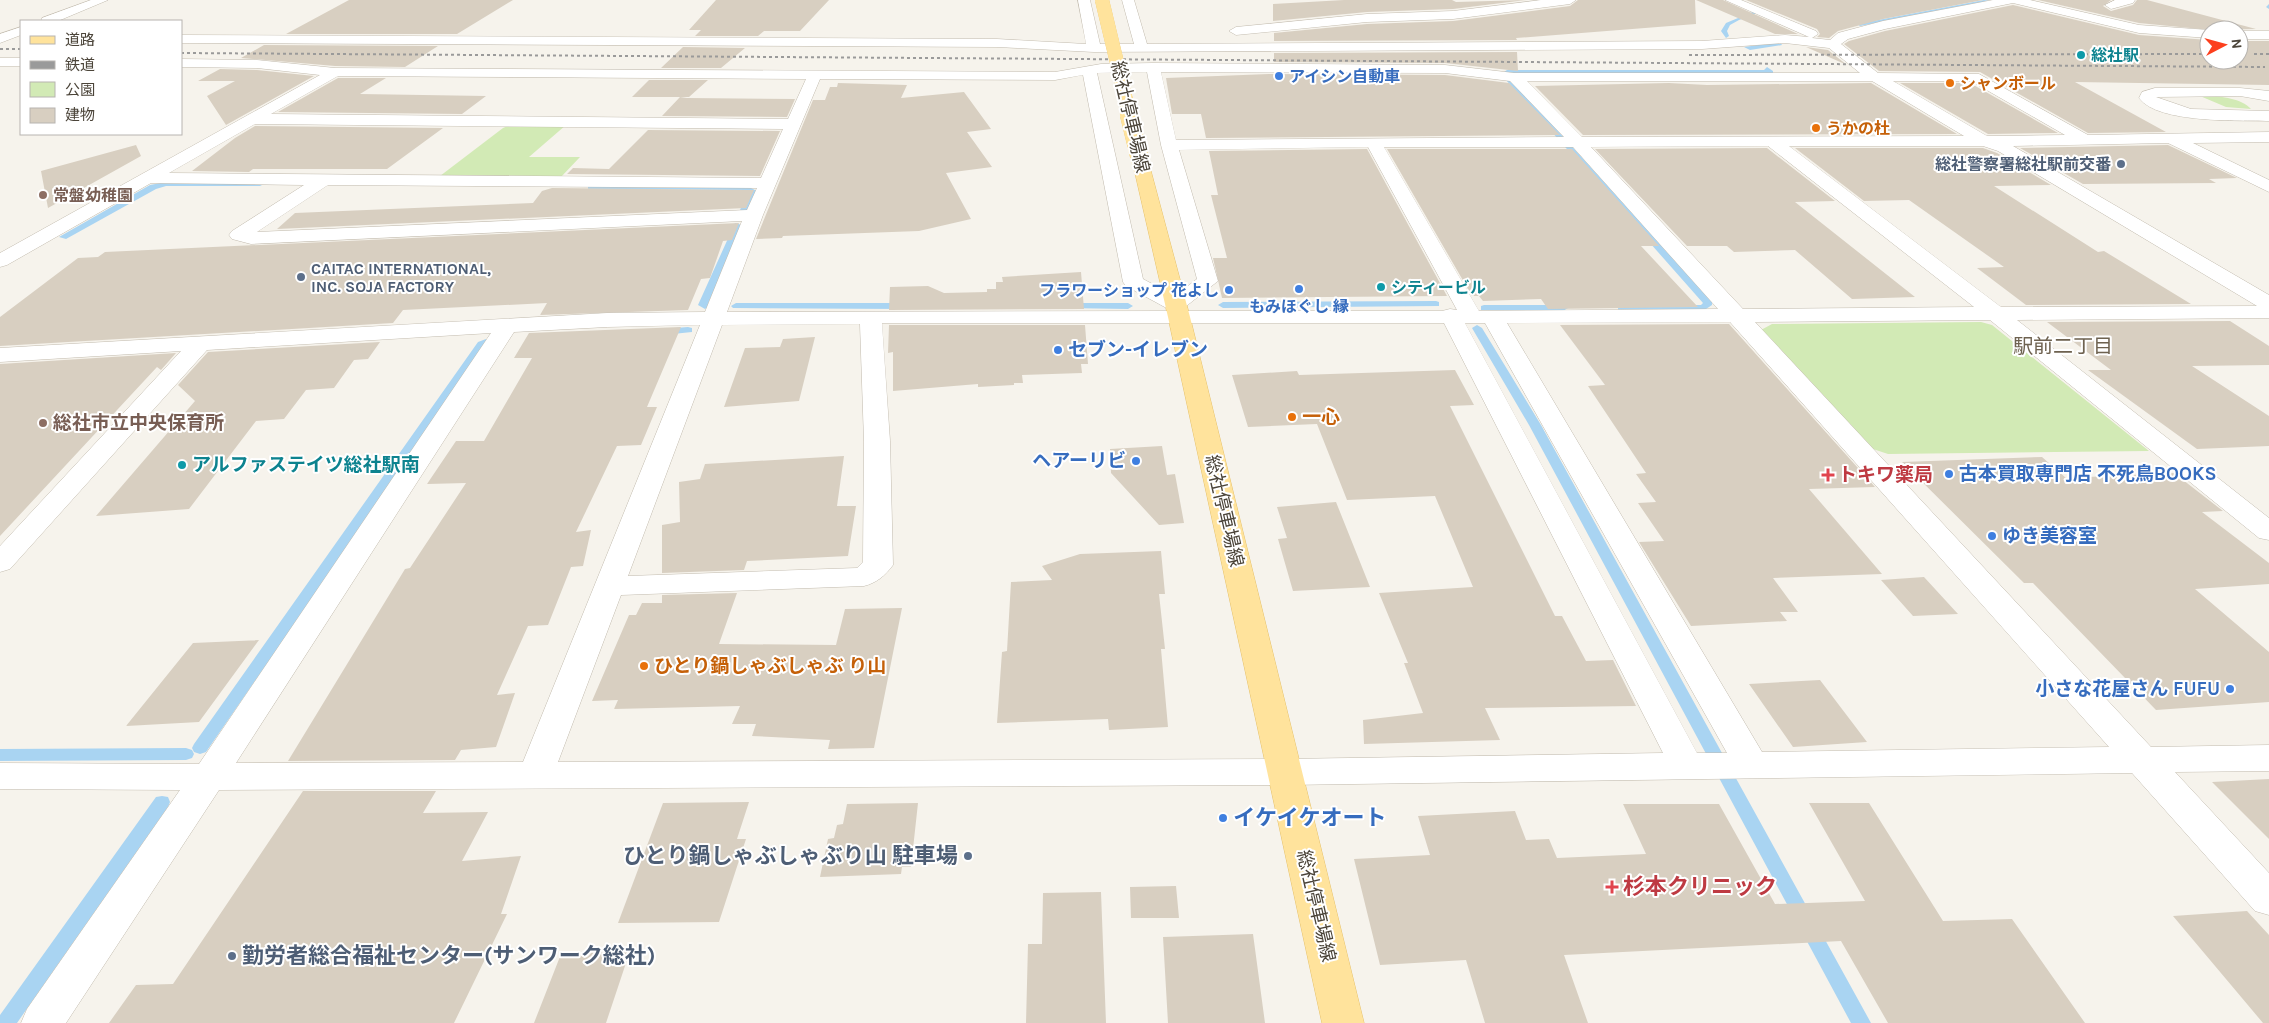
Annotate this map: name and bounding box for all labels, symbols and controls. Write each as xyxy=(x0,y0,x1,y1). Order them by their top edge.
legend xyxy=(20,20,182,135)
north arrow xyxy=(2199,20,2249,70)
text: 道路 xyxy=(65,31,95,49)
text: N xyxy=(2227,38,2245,50)
place label: 総社駅 xyxy=(2091,46,2139,65)
marker: 総社駅 xyxy=(2075,49,2087,61)
text: 鉄道 xyxy=(65,56,95,74)
street label: 総社停車場線 xyxy=(1106,59,1154,175)
place label: アイシン自動車 xyxy=(1289,67,1400,86)
marker: アイシン自動車 xyxy=(1273,70,1285,82)
place label: シャンボール xyxy=(1960,74,2056,93)
marker: シャンボール xyxy=(1944,77,1956,89)
text: 公園 xyxy=(65,81,95,99)
text: 建物 xyxy=(65,106,95,124)
place label: うかの杜 xyxy=(1826,119,1890,138)
marker: うかの杜 xyxy=(1810,122,1822,134)
place label: 総社警察署総社駅前交番 xyxy=(1935,155,2111,174)
marker: 総社警察署総社駅前交番 xyxy=(2115,158,2127,170)
place label: 常盤幼稚園 xyxy=(53,186,133,205)
marker: 常盤幼稚園 xyxy=(37,189,49,201)
place label: CAITAC INTERNATIONAL, INC. SOJA FACTORY xyxy=(311,259,491,296)
marker: CAITAC INTERNATIONAL, INC. SOJA FACTORY xyxy=(295,271,307,283)
place label: シティービル xyxy=(1391,278,1486,297)
place label: フラワーショップ 花よし xyxy=(1039,281,1219,300)
marker: シティービル xyxy=(1375,281,1387,293)
marker: もみほぐし 縁 xyxy=(1293,283,1305,295)
marker: フラワーショップ 花よし xyxy=(1223,284,1235,296)
place label: もみほぐし 縁 xyxy=(1249,297,1349,316)
district label: 駅前二丁目 xyxy=(2013,335,2113,358)
place label: セブン-イレブン xyxy=(1068,339,1208,361)
marker: セブン-イレブン xyxy=(1052,344,1064,356)
place label: 一心 xyxy=(1302,406,1340,428)
marker: 一心 xyxy=(1286,411,1298,423)
place label: 総社市立中央保育所 xyxy=(53,412,224,434)
marker: 総社市立中央保育所 xyxy=(37,417,49,429)
place label: ヘアーリビ xyxy=(1032,450,1126,472)
street label: 総社停車場線 xyxy=(1200,453,1248,569)
place label: アルファステイツ総社駅南 xyxy=(192,454,420,476)
marker: ヘアーリビ xyxy=(1130,455,1142,467)
marker: アルファステイツ総社駅南 xyxy=(176,459,188,471)
place label: 古本買取専門店 不死鳥BOOKS xyxy=(1959,463,2217,485)
place label: トキワ薬局 xyxy=(1838,464,1933,486)
marker: 古本買取専門店 不死鳥BOOKS xyxy=(1943,468,1955,480)
marker: トキワ薬局 xyxy=(1822,469,1834,481)
place label: ゆき美容室 xyxy=(2002,525,2097,547)
marker: ゆき美容室 xyxy=(1986,530,1998,542)
place label: ひとり鍋しゃぶしゃぶ り山 xyxy=(654,655,886,677)
marker: ひとり鍋しゃぶしゃぶ り山 xyxy=(638,660,650,672)
place label: 小さな花屋さん FUFU xyxy=(2035,678,2220,700)
marker: 小さな花屋さん FUFU xyxy=(2224,683,2236,695)
place label: イケイケオート xyxy=(1233,805,1387,831)
marker: イケイケオート xyxy=(1217,812,1229,824)
place label: ひとり鍋しゃぶしゃぶり山 駐車場 xyxy=(623,843,958,869)
street label: 総社停車場線 xyxy=(1292,848,1340,964)
marker: ひとり鍋しゃぶしゃぶり山 駐車場 xyxy=(962,850,974,862)
place label: 杉本クリニック xyxy=(1623,874,1777,900)
marker: 杉本クリニック xyxy=(1605,880,1619,894)
place label: 勤労者総合福祉センター(サンワーク総社) xyxy=(242,943,656,969)
marker: 勤労者総合福祉センター(サンワーク総社) xyxy=(226,950,238,962)

